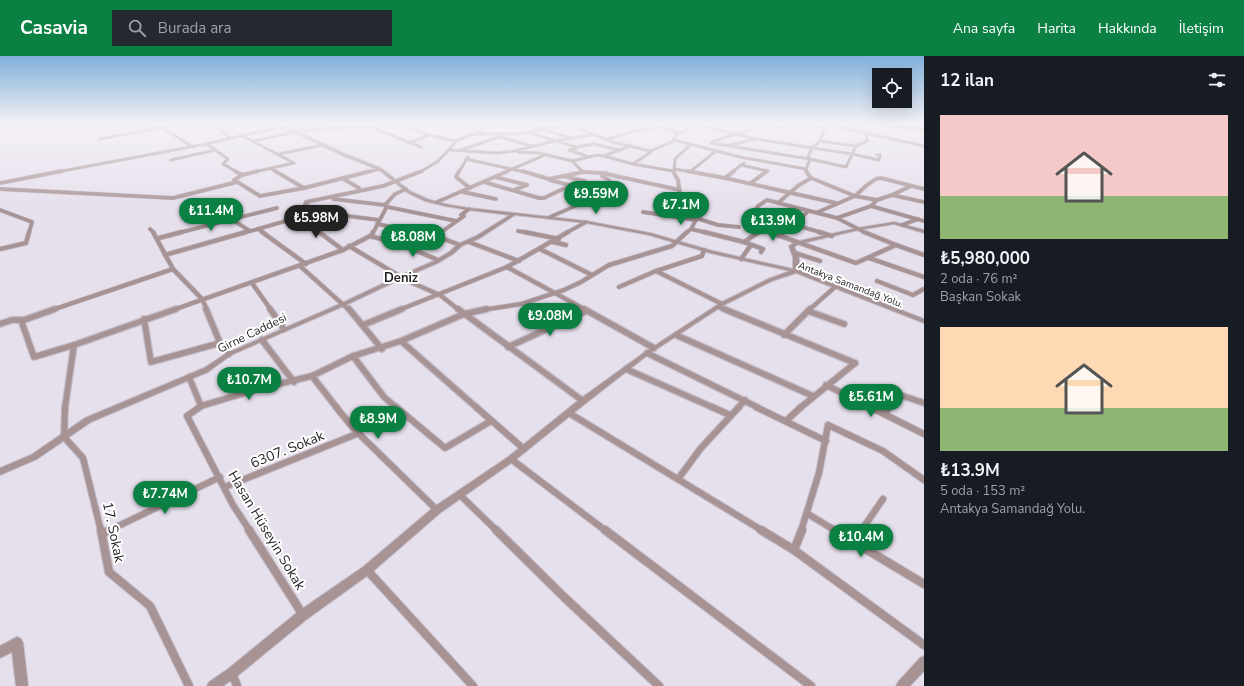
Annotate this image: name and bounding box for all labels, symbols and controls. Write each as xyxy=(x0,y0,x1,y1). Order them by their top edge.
search box xyxy=(112,10,392,46)
text: Casavia xyxy=(20,15,88,41)
icon: search xyxy=(126,17,148,39)
text: Burada ara xyxy=(158,18,231,38)
text: Ana sayfa xyxy=(953,19,1015,38)
text: Harita xyxy=(1037,19,1076,38)
text: Hakkında xyxy=(1098,19,1157,38)
text: İletişim xyxy=(1179,19,1224,38)
map controls xyxy=(872,68,912,108)
button: locate xyxy=(872,68,912,108)
text: 12 ilan xyxy=(940,69,994,92)
icon: filters xyxy=(1206,69,1228,91)
icon: home xyxy=(1048,141,1120,213)
pin: ₺9.59M xyxy=(563,181,629,215)
text: ₺9.59M xyxy=(573,185,619,203)
pin: ₺7.1M xyxy=(653,192,709,226)
text: ₺7.1M xyxy=(662,196,700,214)
pin: ₺11.4M xyxy=(178,198,244,232)
text: ₺11.4M xyxy=(188,202,234,220)
pin: ₺5.98M xyxy=(283,205,349,239)
pin: ₺13.9M xyxy=(740,208,806,242)
text: ₺5.98M xyxy=(293,209,339,227)
text: ₺13.9M xyxy=(750,212,796,230)
pin: ₺8.08M xyxy=(380,224,446,258)
text: ₺8.08M xyxy=(390,228,436,246)
text: ₺5,980,000 xyxy=(940,247,1030,270)
street label: Antakya Samandağ Yolu. xyxy=(796,258,905,311)
district label: Deniz xyxy=(384,269,418,287)
text: 2 oda · 76 m² xyxy=(940,270,1018,288)
text: Başkan Sokak xyxy=(940,288,1021,306)
pin: ₺9.08M xyxy=(517,303,583,337)
text: ₺9.08M xyxy=(527,307,573,325)
street label: Girne Caddesi xyxy=(215,309,289,357)
icon: home xyxy=(1048,353,1120,425)
pin: ₺10.7M xyxy=(216,367,282,401)
text: ₺10.7M xyxy=(226,371,272,389)
pin: ₺5.61M xyxy=(838,384,904,418)
text: ₺5.61M xyxy=(848,388,894,406)
pin: ₺8.9M xyxy=(350,406,406,440)
text: ₺8.9M xyxy=(359,410,397,428)
street label: 6307. Sokak xyxy=(247,426,328,473)
text: ₺13.9M xyxy=(940,459,1000,482)
street label: Hasan Hüseyin Sokak xyxy=(223,467,310,594)
pin: ₺7.74M xyxy=(132,481,198,515)
text: 5 oda · 153 m² xyxy=(940,482,1025,500)
text: ₺7.74M xyxy=(142,485,188,503)
street label: 17. Sokak xyxy=(98,500,129,565)
text: Antakya Samandağ Yolu. xyxy=(940,500,1085,518)
pin: ₺10.4M xyxy=(828,524,894,558)
text: ₺10.4M xyxy=(838,528,884,546)

